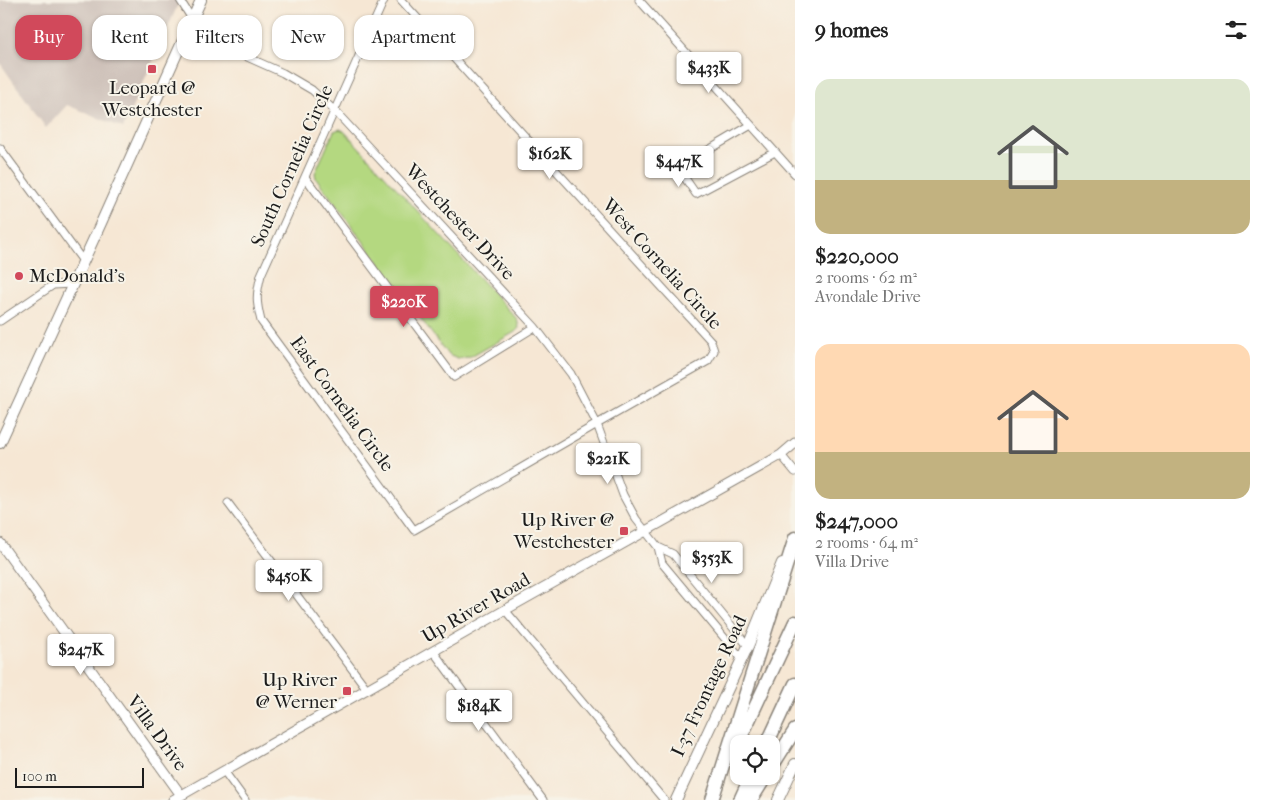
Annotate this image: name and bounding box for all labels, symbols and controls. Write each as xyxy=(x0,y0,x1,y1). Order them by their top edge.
chip: Buy xyxy=(15,15,82,60)
chip: Rent xyxy=(92,15,167,60)
chip: Filters xyxy=(177,15,262,60)
chip: New xyxy=(272,15,344,60)
chip: Apartment xyxy=(354,15,474,60)
icon: filters xyxy=(1222,16,1250,44)
text: 9 homes xyxy=(815,18,888,42)
pin: $433K xyxy=(674,52,744,94)
text: $433K xyxy=(687,58,731,77)
marker: Leopard @ Westchester xyxy=(146,63,158,75)
place label: Leopard @ Westchester xyxy=(101,77,203,121)
street label: South Cornelia Circle xyxy=(246,82,338,250)
icon: home xyxy=(988,112,1078,202)
pin: $162K xyxy=(515,138,585,180)
text: $162K xyxy=(529,144,571,163)
pin: $447K xyxy=(644,146,714,188)
text: $447K xyxy=(656,152,702,171)
street label: Westchester Drive xyxy=(400,159,519,285)
street label: West Cornelia Circle xyxy=(597,193,726,334)
text: $220,000 xyxy=(815,244,899,268)
place label: McDonald's xyxy=(29,265,125,287)
text: 2 rooms · 62 m² xyxy=(815,268,917,287)
marker: McDonald's xyxy=(13,270,25,282)
pin: $220K xyxy=(369,286,439,328)
text: Avondale Drive xyxy=(815,287,921,306)
text: $220K xyxy=(381,292,427,311)
street label: East Cornelia Circle xyxy=(286,332,398,476)
icon: home xyxy=(988,377,1078,467)
pin: $221K xyxy=(573,442,643,485)
text: $221K xyxy=(587,449,629,468)
place label: Up River @ Westchester xyxy=(513,509,615,553)
text: $247,000 xyxy=(815,509,898,533)
marker: Up River @ Westchester xyxy=(618,525,630,537)
text: 2 rooms · 64 m² xyxy=(815,533,918,552)
pin: $353K xyxy=(677,542,747,584)
text: $353K xyxy=(692,548,732,567)
text: Villa Drive xyxy=(815,552,889,571)
pin: $450K xyxy=(254,560,324,602)
text: $450K xyxy=(266,566,312,585)
street label: Up River Road xyxy=(418,568,535,648)
street label: I-37 Frontage Road xyxy=(667,611,752,760)
pin: $247K xyxy=(46,634,116,676)
text: $247K xyxy=(58,640,104,659)
place label: Up River @ Werner xyxy=(256,669,338,713)
marker: Up River @ Werner xyxy=(341,685,353,697)
street label: Villa Drive xyxy=(122,690,192,775)
pin: $184K xyxy=(444,690,514,732)
text: $184K xyxy=(457,696,501,715)
map controls xyxy=(730,735,780,785)
button: locate xyxy=(730,735,780,785)
scale bar xyxy=(15,765,144,788)
text: 100 m xyxy=(22,768,57,785)

